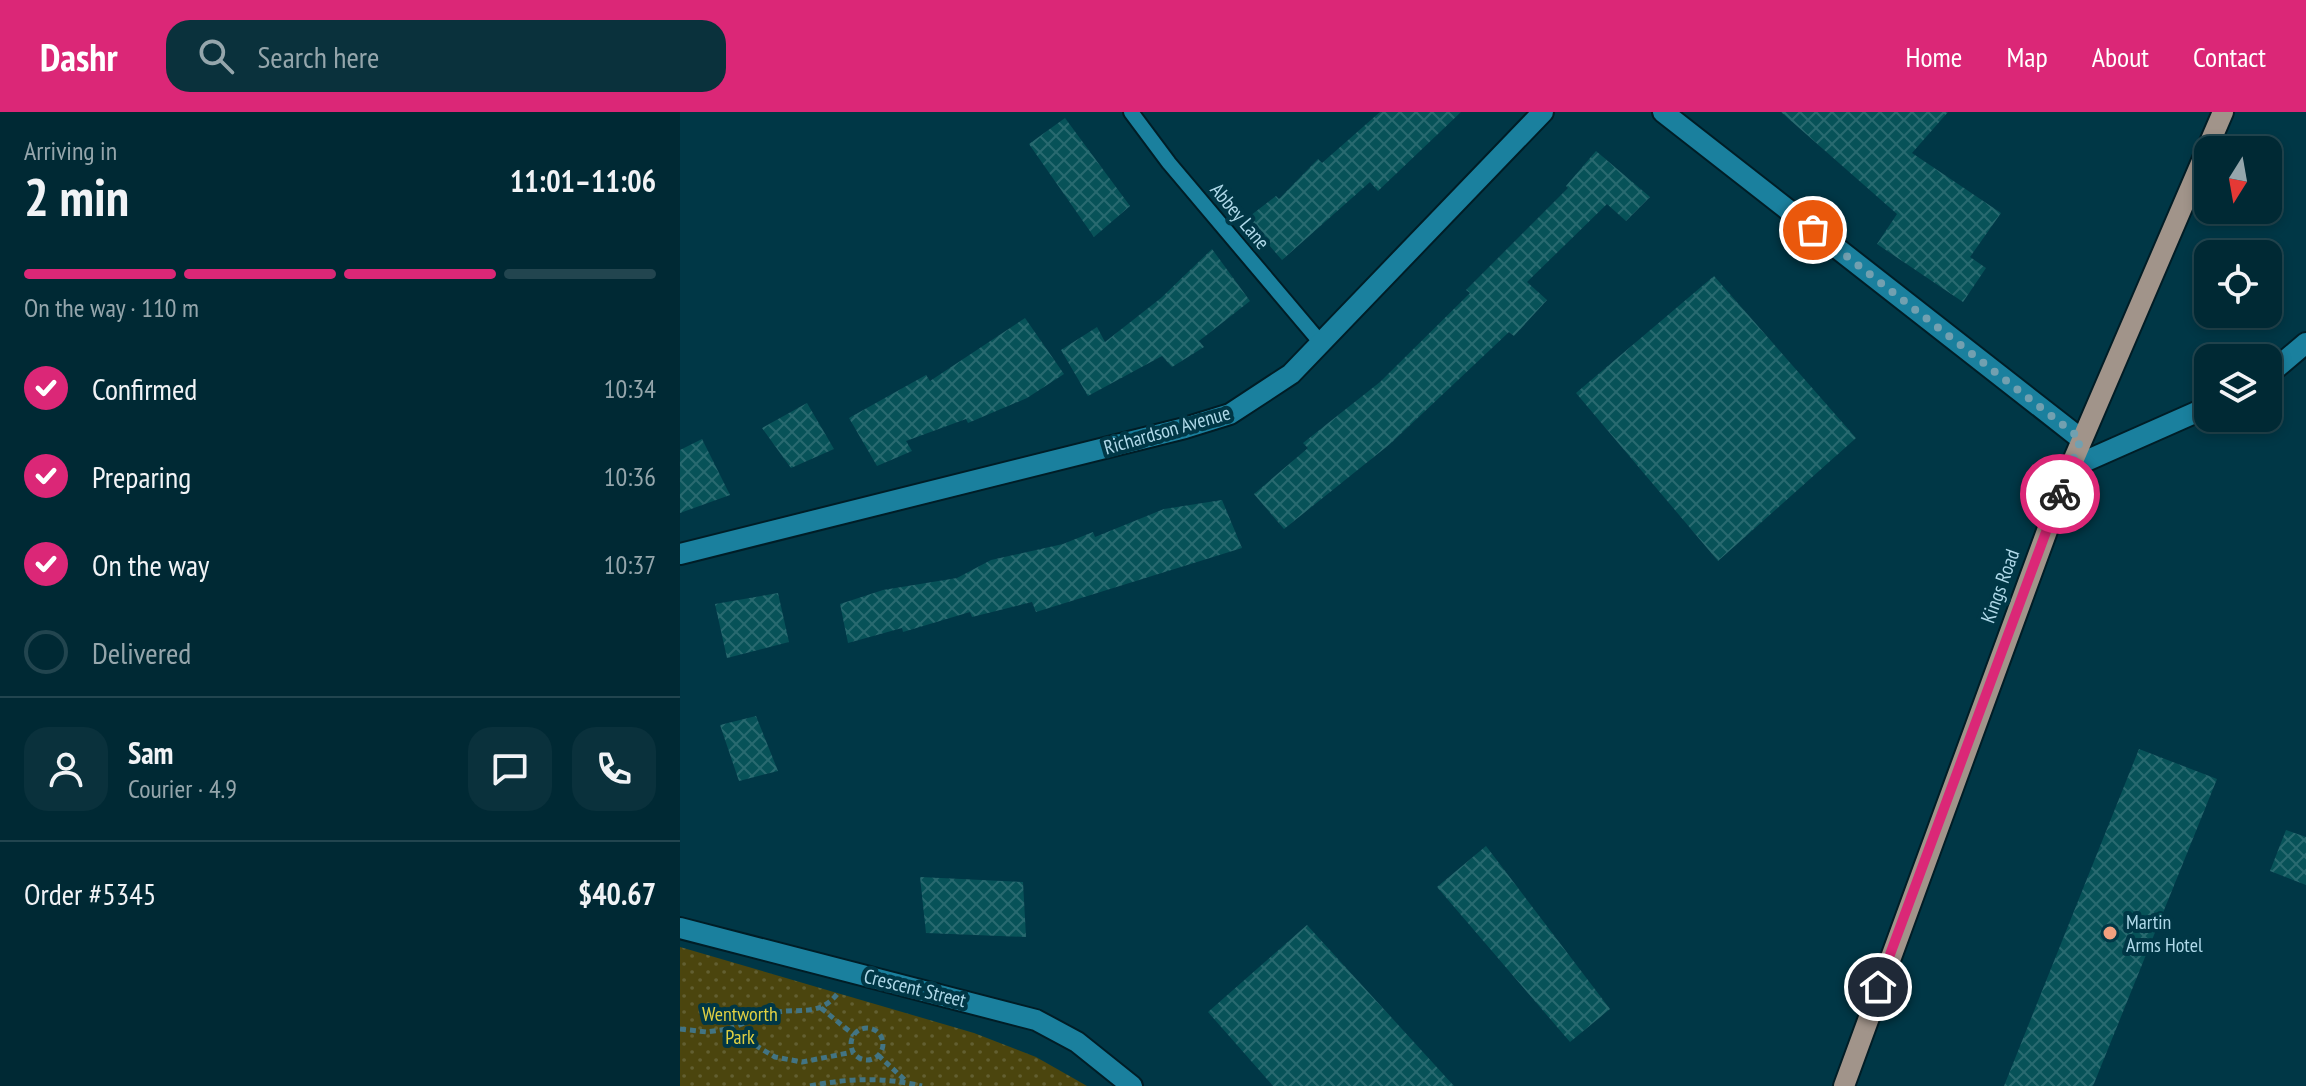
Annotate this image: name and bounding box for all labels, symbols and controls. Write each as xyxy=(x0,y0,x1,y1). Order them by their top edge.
search box xyxy=(166,20,726,92)
text: Dashr xyxy=(40,32,118,81)
icon: search xyxy=(194,34,238,78)
text: Search here xyxy=(258,37,379,76)
text: Home xyxy=(1906,38,1962,75)
text: Map xyxy=(2006,38,2048,75)
text: About xyxy=(2092,38,2149,75)
text: Contact xyxy=(2193,38,2266,75)
text: Arriving in xyxy=(24,134,117,167)
north arrow xyxy=(2194,136,2282,224)
map controls xyxy=(2194,136,2282,432)
text: 11:01–11:06 xyxy=(510,161,656,200)
text: 2 min xyxy=(24,163,129,230)
street label: Abbey Lane xyxy=(1205,177,1275,255)
pin xyxy=(1779,196,1847,264)
icon: bag xyxy=(1791,208,1835,252)
button: locate xyxy=(2194,240,2282,328)
text: On the way · 110 m xyxy=(24,291,199,324)
button: layers xyxy=(2194,344,2282,432)
icon: check xyxy=(24,366,68,410)
text: Confirmed xyxy=(92,369,197,408)
text: 10:34 xyxy=(604,372,656,405)
street label: Richardson Avenue xyxy=(1101,400,1233,460)
icon: check xyxy=(24,454,68,498)
courier xyxy=(2020,454,2100,534)
text: Preparing xyxy=(92,457,191,496)
text: 10:36 xyxy=(604,460,656,493)
icon: bike xyxy=(2038,472,2082,516)
icon: check xyxy=(24,542,68,586)
text: On the way xyxy=(92,545,209,584)
street label: Kings Road xyxy=(1975,545,2025,627)
text: 10:37 xyxy=(604,548,656,581)
text: Delivered xyxy=(92,633,191,672)
button: person xyxy=(24,727,108,811)
button: chat xyxy=(468,727,552,811)
button: phone xyxy=(572,727,656,811)
text: Sam xyxy=(128,733,173,772)
text: Courier · 4.9 xyxy=(128,772,237,805)
text: Order #5345 xyxy=(24,874,156,913)
text: $40.67 xyxy=(578,874,656,913)
place label: Martin Arms Hotel xyxy=(2126,909,2203,958)
marker: Martin Arms Hotel xyxy=(2101,924,2119,942)
pin xyxy=(1844,953,1912,1021)
street label: Crescent Street xyxy=(861,963,969,1013)
icon: home xyxy=(1856,965,1900,1009)
park label: Wentworth Park xyxy=(702,1001,778,1050)

